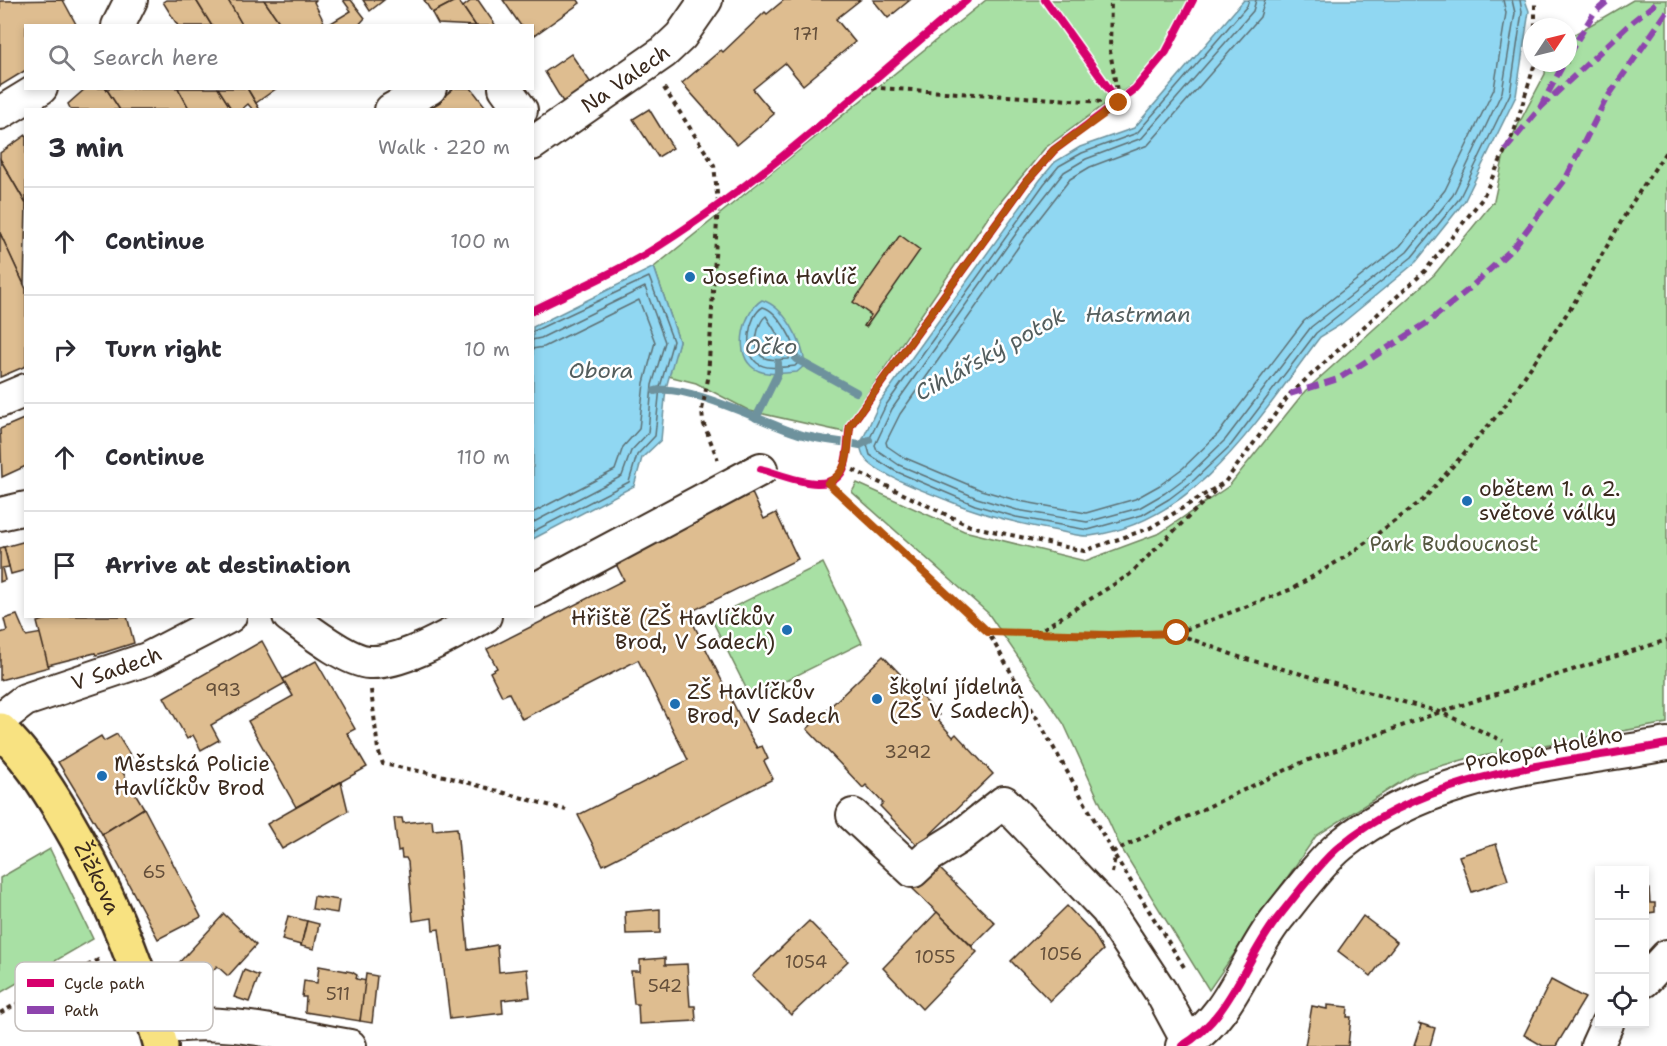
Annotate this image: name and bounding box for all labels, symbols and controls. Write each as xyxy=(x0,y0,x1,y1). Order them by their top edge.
north arrow xyxy=(1523,18,1577,72)
house number: 171 xyxy=(793,22,819,46)
search box xyxy=(24,24,534,90)
street label: Na Valech xyxy=(575,38,676,120)
icon: search xyxy=(45,41,78,74)
text: Search here xyxy=(93,43,219,72)
route end xyxy=(1105,89,1131,115)
text: 3 min xyxy=(48,130,124,165)
text: Walk · 220 m xyxy=(378,134,510,160)
icon: ahead xyxy=(48,225,81,258)
text: Continue xyxy=(105,227,205,256)
text: 100 m xyxy=(450,228,510,254)
place label: Josefina Havlíč xyxy=(702,263,857,291)
marker: Josefina Havlíč xyxy=(683,270,697,284)
water label: Cihlářský potok xyxy=(910,300,1071,407)
water label: Hastrman xyxy=(1085,300,1191,329)
water label: Očko xyxy=(745,332,797,361)
icon: right xyxy=(48,333,81,366)
text: Turn right xyxy=(105,335,222,364)
text: 10 m xyxy=(464,336,510,362)
water label: Obora xyxy=(569,356,633,385)
icon: ahead xyxy=(48,441,81,474)
text: Continue xyxy=(105,443,205,472)
text: 110 m xyxy=(456,444,510,470)
place label: obětem 1. a 2. světové války xyxy=(1479,475,1620,527)
marker: obětem 1. a 2. světové války xyxy=(1460,494,1474,508)
park label: Park Budoucnost xyxy=(1370,530,1538,558)
icon: arrive xyxy=(48,549,81,582)
text: Arrive at destination xyxy=(105,551,351,580)
place label: Hřiště (ZŠ Havlíčkův Brod, V Sadech) xyxy=(571,603,775,656)
route start xyxy=(1163,619,1189,645)
marker: Hřiště (ZŠ Havlíčkův Brod, V Sadech) xyxy=(780,623,794,637)
street label: V Sadech xyxy=(68,640,167,697)
place label: školní jídelna (ZŠ V Sadech) xyxy=(889,673,1030,725)
place label: ZŠ Havlíčkův Brod, V Sadech xyxy=(687,677,840,730)
house number: 993 xyxy=(205,678,241,702)
marker: školní jídelna (ZŠ V Sadech) xyxy=(870,692,884,706)
marker: ZŠ Havlíčkův Brod, V Sadech xyxy=(668,697,682,711)
street label: Prokopa Holého xyxy=(1463,720,1625,778)
house number: 3292 xyxy=(884,740,932,764)
place label: Městská Policie Havlíčkův Brod xyxy=(114,750,270,802)
marker: Městská Policie Havlíčkův Brod xyxy=(95,769,109,783)
street label: Žižkova xyxy=(67,836,127,919)
house number: 65 xyxy=(143,860,165,884)
map controls xyxy=(1595,866,1649,1028)
button: + xyxy=(1595,866,1649,920)
button: − xyxy=(1595,920,1649,974)
house number: 1056 xyxy=(1040,942,1082,966)
house number: 1055 xyxy=(915,945,955,969)
house number: 1054 xyxy=(785,950,827,974)
legend xyxy=(15,962,213,1031)
text: Cycle path xyxy=(64,973,145,994)
house number: 542 xyxy=(648,974,682,998)
button: locate xyxy=(1595,974,1649,1028)
house number: 511 xyxy=(326,982,350,1006)
text: Path xyxy=(64,1000,99,1021)

